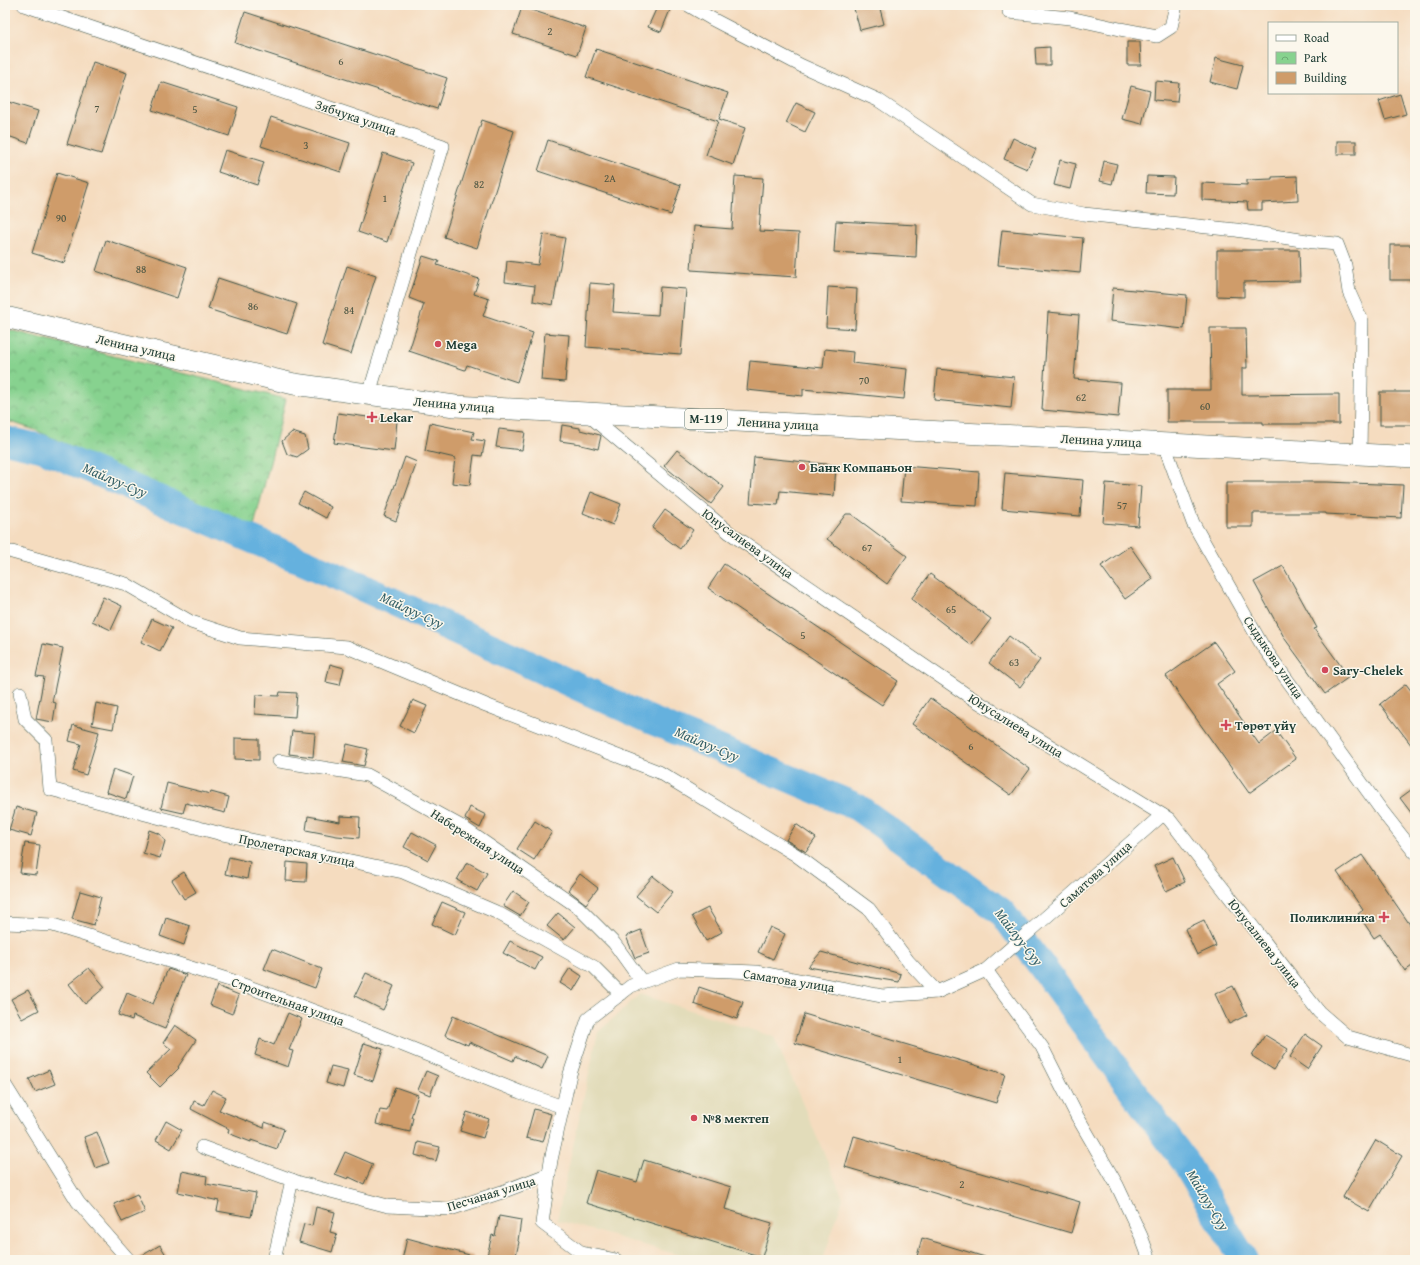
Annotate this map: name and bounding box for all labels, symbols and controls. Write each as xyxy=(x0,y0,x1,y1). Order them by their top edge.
legend xyxy=(1268,22,1398,94)
house number: 2 xyxy=(547,23,553,39)
text: Road xyxy=(1304,29,1330,46)
text: Park xyxy=(1304,49,1328,66)
house number: 6 xyxy=(338,53,344,69)
text: Building xyxy=(1304,69,1347,86)
street label: Зябчука улица xyxy=(313,95,400,140)
house number: 7 xyxy=(94,100,100,116)
house number: 5 xyxy=(192,101,198,117)
house number: 3 xyxy=(303,137,309,153)
house number: 2А xyxy=(604,170,616,186)
house number: 82 xyxy=(474,176,484,192)
house number: 1 xyxy=(382,190,388,206)
house number: 90 xyxy=(56,210,66,226)
house number: 88 xyxy=(136,261,146,277)
house number: 86 xyxy=(248,298,258,314)
house number: 84 xyxy=(344,302,354,318)
street label: Ленина улица xyxy=(94,329,178,366)
place label: Mega xyxy=(446,335,477,354)
marker: Mega xyxy=(433,339,443,349)
house number: 70 xyxy=(859,372,869,388)
house number: 62 xyxy=(1076,389,1086,405)
street label: Ленина улица xyxy=(413,391,496,418)
house number: 60 xyxy=(1200,398,1210,414)
place label: Lekar xyxy=(380,408,413,427)
road number: М-119 xyxy=(685,409,727,429)
marker: Lekar xyxy=(367,412,377,422)
street label: Ленина улица xyxy=(737,412,820,435)
street label: Ленина улица xyxy=(1060,429,1143,452)
water label: Майлуу-Суу xyxy=(80,458,151,503)
place label: Банк Компаньон xyxy=(810,458,912,477)
marker: Банк Компаньон xyxy=(797,462,807,472)
house number: 57 xyxy=(1117,497,1127,513)
street label: Юнусалиева улица xyxy=(698,504,798,584)
house number: 67 xyxy=(862,539,872,555)
water label: Майлуу-Суу xyxy=(377,587,448,634)
house number: 65 xyxy=(946,601,956,617)
street label: Сыдыкова улица xyxy=(1239,612,1309,703)
house number: 5 xyxy=(800,627,806,643)
house number: 63 xyxy=(1009,654,1019,670)
place label: Sary-Chelek xyxy=(1333,661,1404,680)
marker: Sary-Chelek xyxy=(1320,665,1330,675)
street label: Юнусалиева улица xyxy=(965,689,1068,763)
place label: Төрөт үйү xyxy=(1235,716,1297,735)
marker: Төрөт үйү xyxy=(1220,719,1232,731)
water label: Майлуу-Суу xyxy=(672,722,743,767)
house number: 6 xyxy=(968,738,974,754)
street label: Набережная улица xyxy=(427,804,529,879)
street label: Пролетарская улица xyxy=(237,829,357,872)
street label: Саматова улица xyxy=(1055,836,1137,912)
street label: Юнусалиева улица xyxy=(1224,895,1306,993)
water label: Майлуу-Суу xyxy=(990,904,1048,970)
place label: Поликлиника xyxy=(1290,908,1375,927)
marker: Поликлиника xyxy=(1378,911,1390,923)
street label: Саматова улица xyxy=(742,964,837,997)
street label: Строительная улица xyxy=(229,972,348,1031)
house number: 1 xyxy=(897,1051,903,1067)
place label: №8 мектеп xyxy=(702,1109,769,1128)
marker: №8 мектеп xyxy=(689,1113,699,1123)
water label: Майлуу-Суу xyxy=(1182,1166,1234,1235)
street label: Песчаная улица xyxy=(445,1171,539,1216)
house number: 2 xyxy=(959,1176,965,1192)

